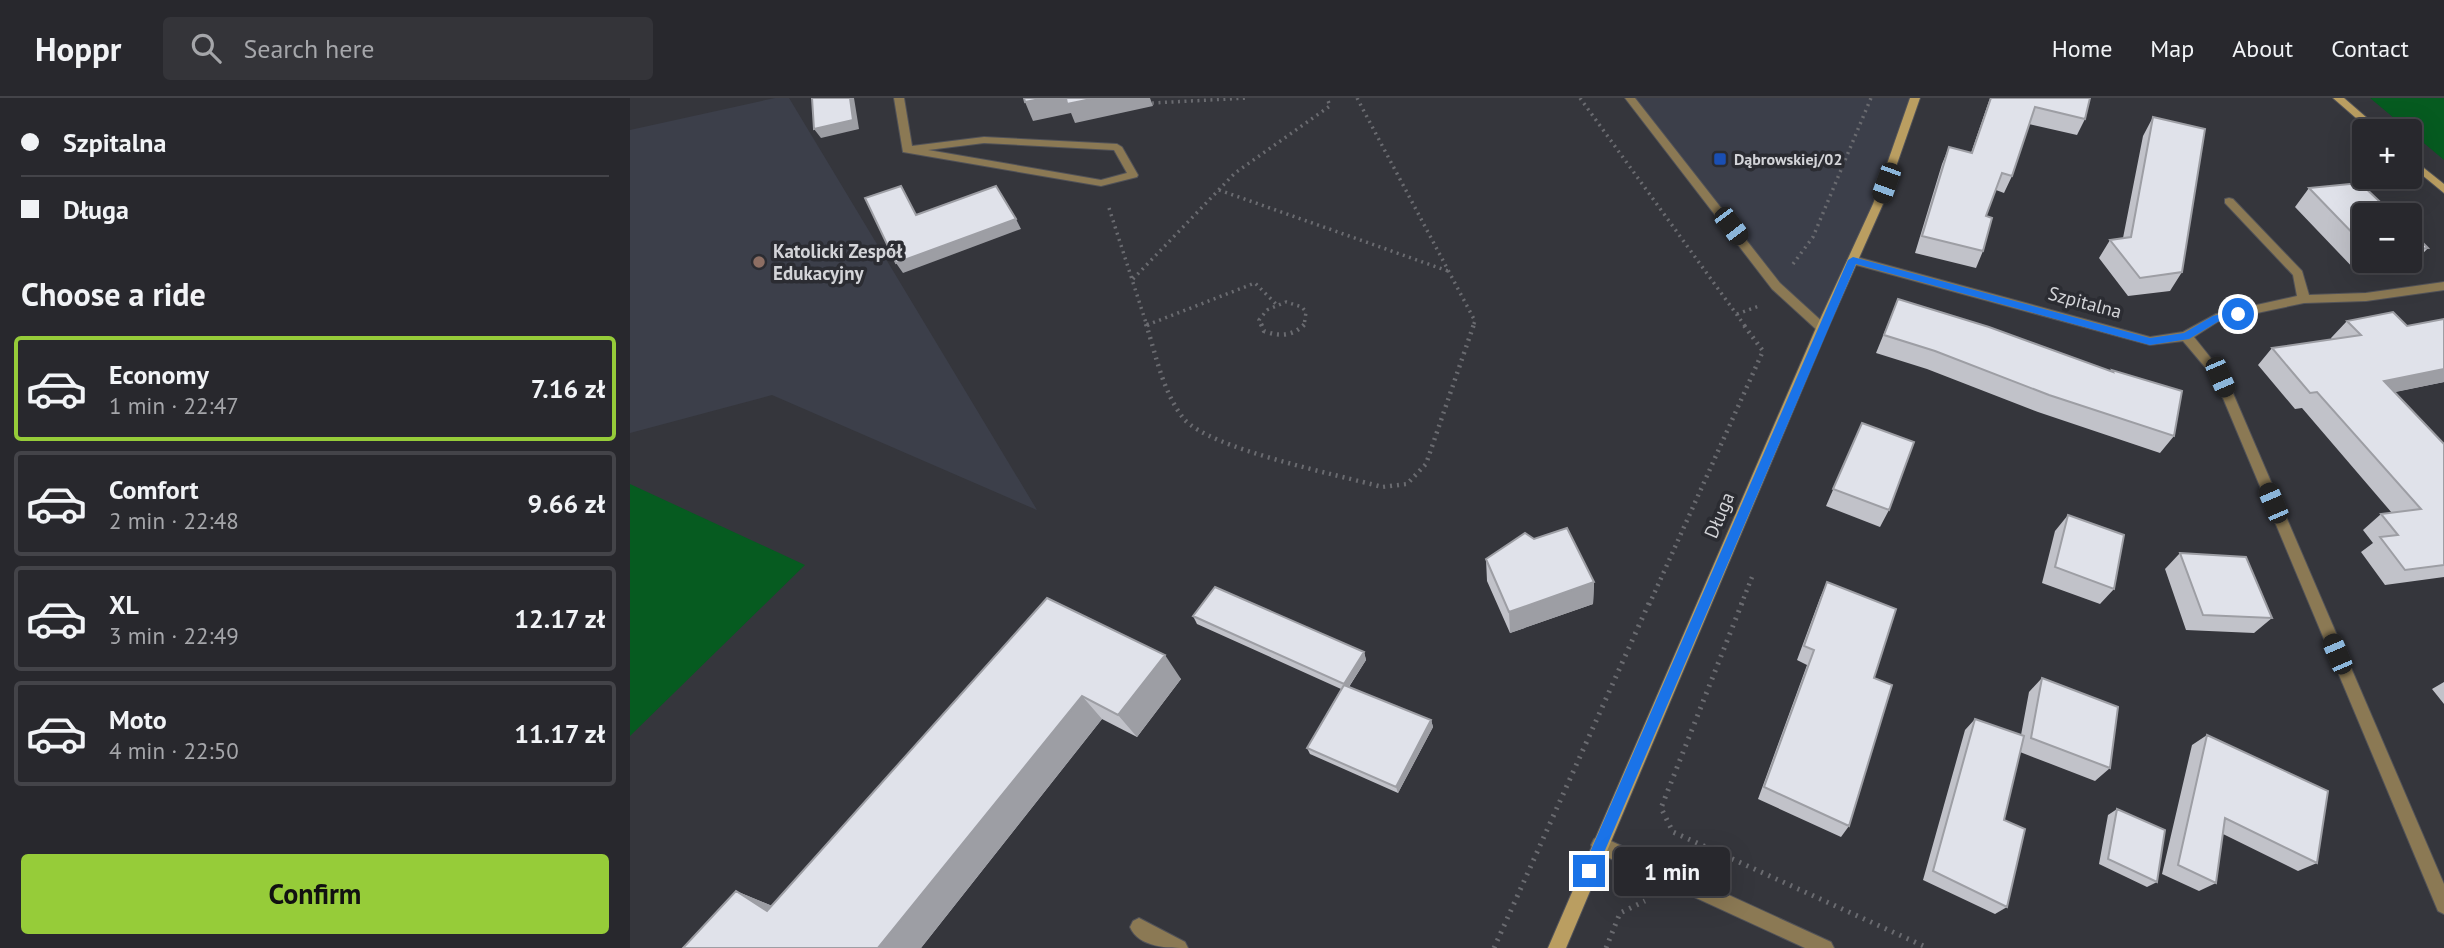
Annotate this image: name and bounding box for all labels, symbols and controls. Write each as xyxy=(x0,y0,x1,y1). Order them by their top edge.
search box xyxy=(163,17,653,80)
text: Hoppr xyxy=(35,27,121,70)
icon: search xyxy=(187,29,225,67)
text: Search here xyxy=(243,32,375,65)
text: Home xyxy=(2052,33,2112,64)
text: Map xyxy=(2150,33,2194,64)
text: About xyxy=(2232,33,2293,64)
text: Contact xyxy=(2331,33,2409,64)
map controls xyxy=(2352,119,2422,273)
button: + xyxy=(2352,119,2422,189)
text: Szpitalna xyxy=(63,126,166,159)
place label: Dąbrowskiej/02 xyxy=(1734,149,1842,169)
marker: Dąbrowskiej/02 xyxy=(1712,151,1728,167)
car xyxy=(1869,160,1904,206)
text: Długa xyxy=(63,193,129,226)
car xyxy=(1710,203,1753,249)
button: − xyxy=(2352,203,2422,273)
place label: Katolicki Zespół Edukacyjny xyxy=(773,239,903,285)
marker: Katolicki Zespół Edukacyjny xyxy=(751,254,767,270)
text: Choose a ride xyxy=(21,273,206,315)
street label: Szpitalna xyxy=(2046,281,2124,323)
route start xyxy=(2222,298,2254,330)
car xyxy=(2203,354,2238,400)
icon: car xyxy=(25,357,88,420)
text: Economy xyxy=(109,358,209,391)
text: 7.16 zł xyxy=(531,372,605,405)
text: 1 min · 22:47 xyxy=(109,391,239,420)
icon: car xyxy=(25,472,88,535)
text: Comfort xyxy=(109,473,199,506)
car xyxy=(2256,480,2291,526)
text: 9.66 zł xyxy=(528,487,605,520)
street label: Długa xyxy=(1699,488,1739,542)
text: 2 min · 22:48 xyxy=(109,506,239,535)
icon: car xyxy=(25,587,88,650)
text: XL xyxy=(109,588,139,621)
text: 12.17 zł xyxy=(514,602,605,635)
text: 3 min · 22:49 xyxy=(109,621,239,650)
car xyxy=(2320,631,2355,677)
icon: car xyxy=(25,702,88,765)
text: Moto xyxy=(109,703,167,736)
text: 11.17 zł xyxy=(514,717,605,750)
text: 4 min · 22:50 xyxy=(109,736,239,765)
callout: 1 min xyxy=(1614,846,1729,896)
button: Confirm xyxy=(21,854,609,934)
route end xyxy=(1573,855,1605,887)
text: 1 min xyxy=(1644,857,1700,886)

